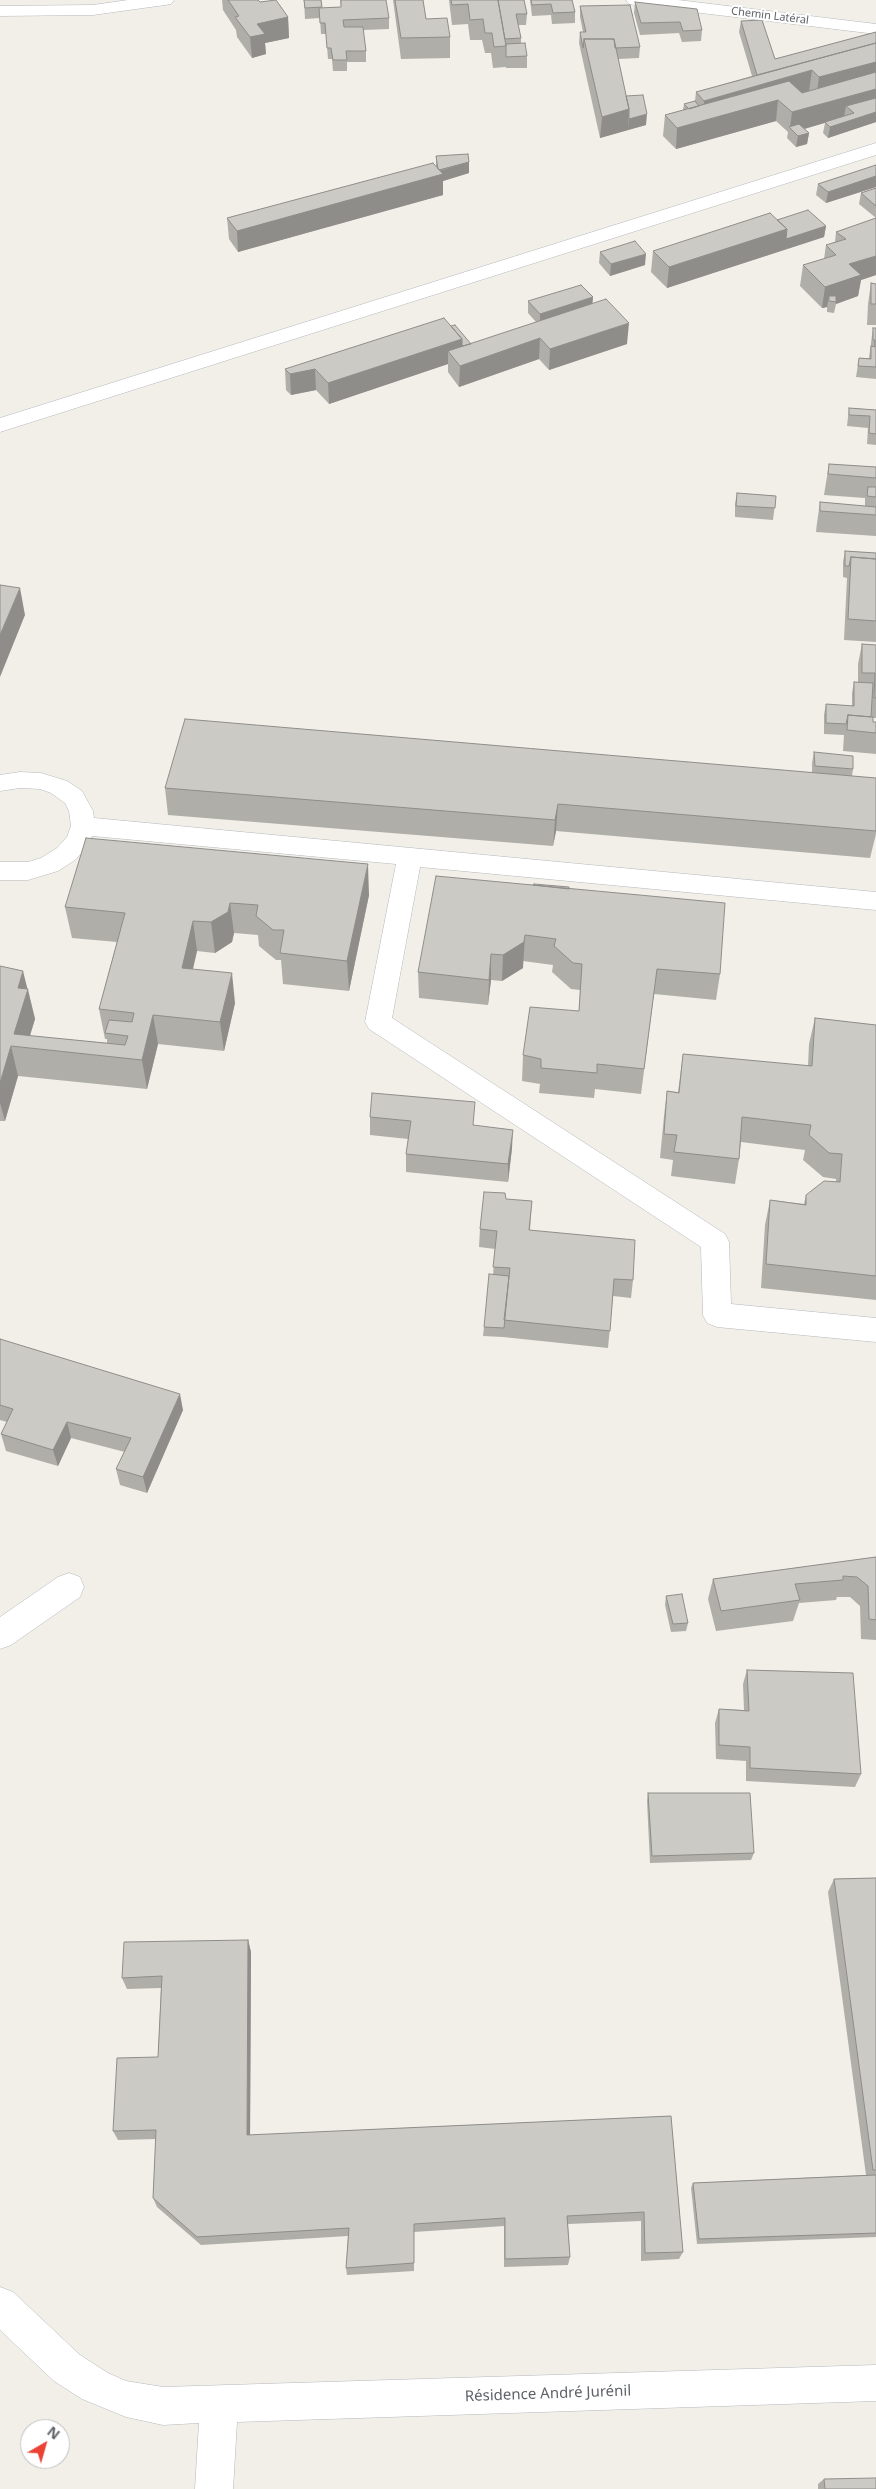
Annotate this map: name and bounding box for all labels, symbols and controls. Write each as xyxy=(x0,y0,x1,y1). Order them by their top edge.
street label: Chemin Latéral xyxy=(730,5,810,27)
street label: Résidence André Jurénil xyxy=(465,2382,631,2406)
north arrow xyxy=(20,2419,70,2469)
text: N xyxy=(44,2422,64,2444)

